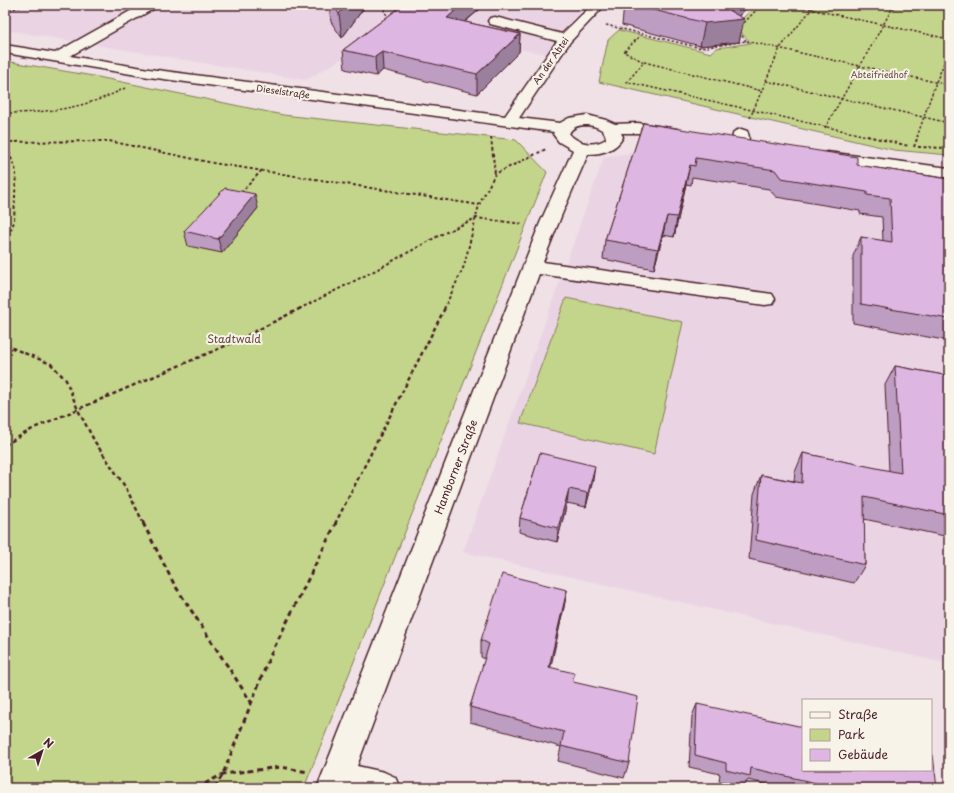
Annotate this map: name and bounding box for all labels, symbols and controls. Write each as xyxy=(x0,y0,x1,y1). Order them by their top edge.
street label: An der Abtei xyxy=(529,34,572,87)
park label: Abteifriedhof xyxy=(851,67,908,81)
street label: Dieselstraße xyxy=(255,80,311,102)
park label: Stadtwald xyxy=(207,330,261,347)
street label: Hamborner Straße xyxy=(430,417,481,517)
legend xyxy=(802,699,932,771)
text: Straße xyxy=(838,705,878,723)
text: Park xyxy=(838,725,865,743)
north arrow xyxy=(22,731,62,771)
text: N xyxy=(40,733,58,752)
text: Gebäude xyxy=(838,745,888,763)

